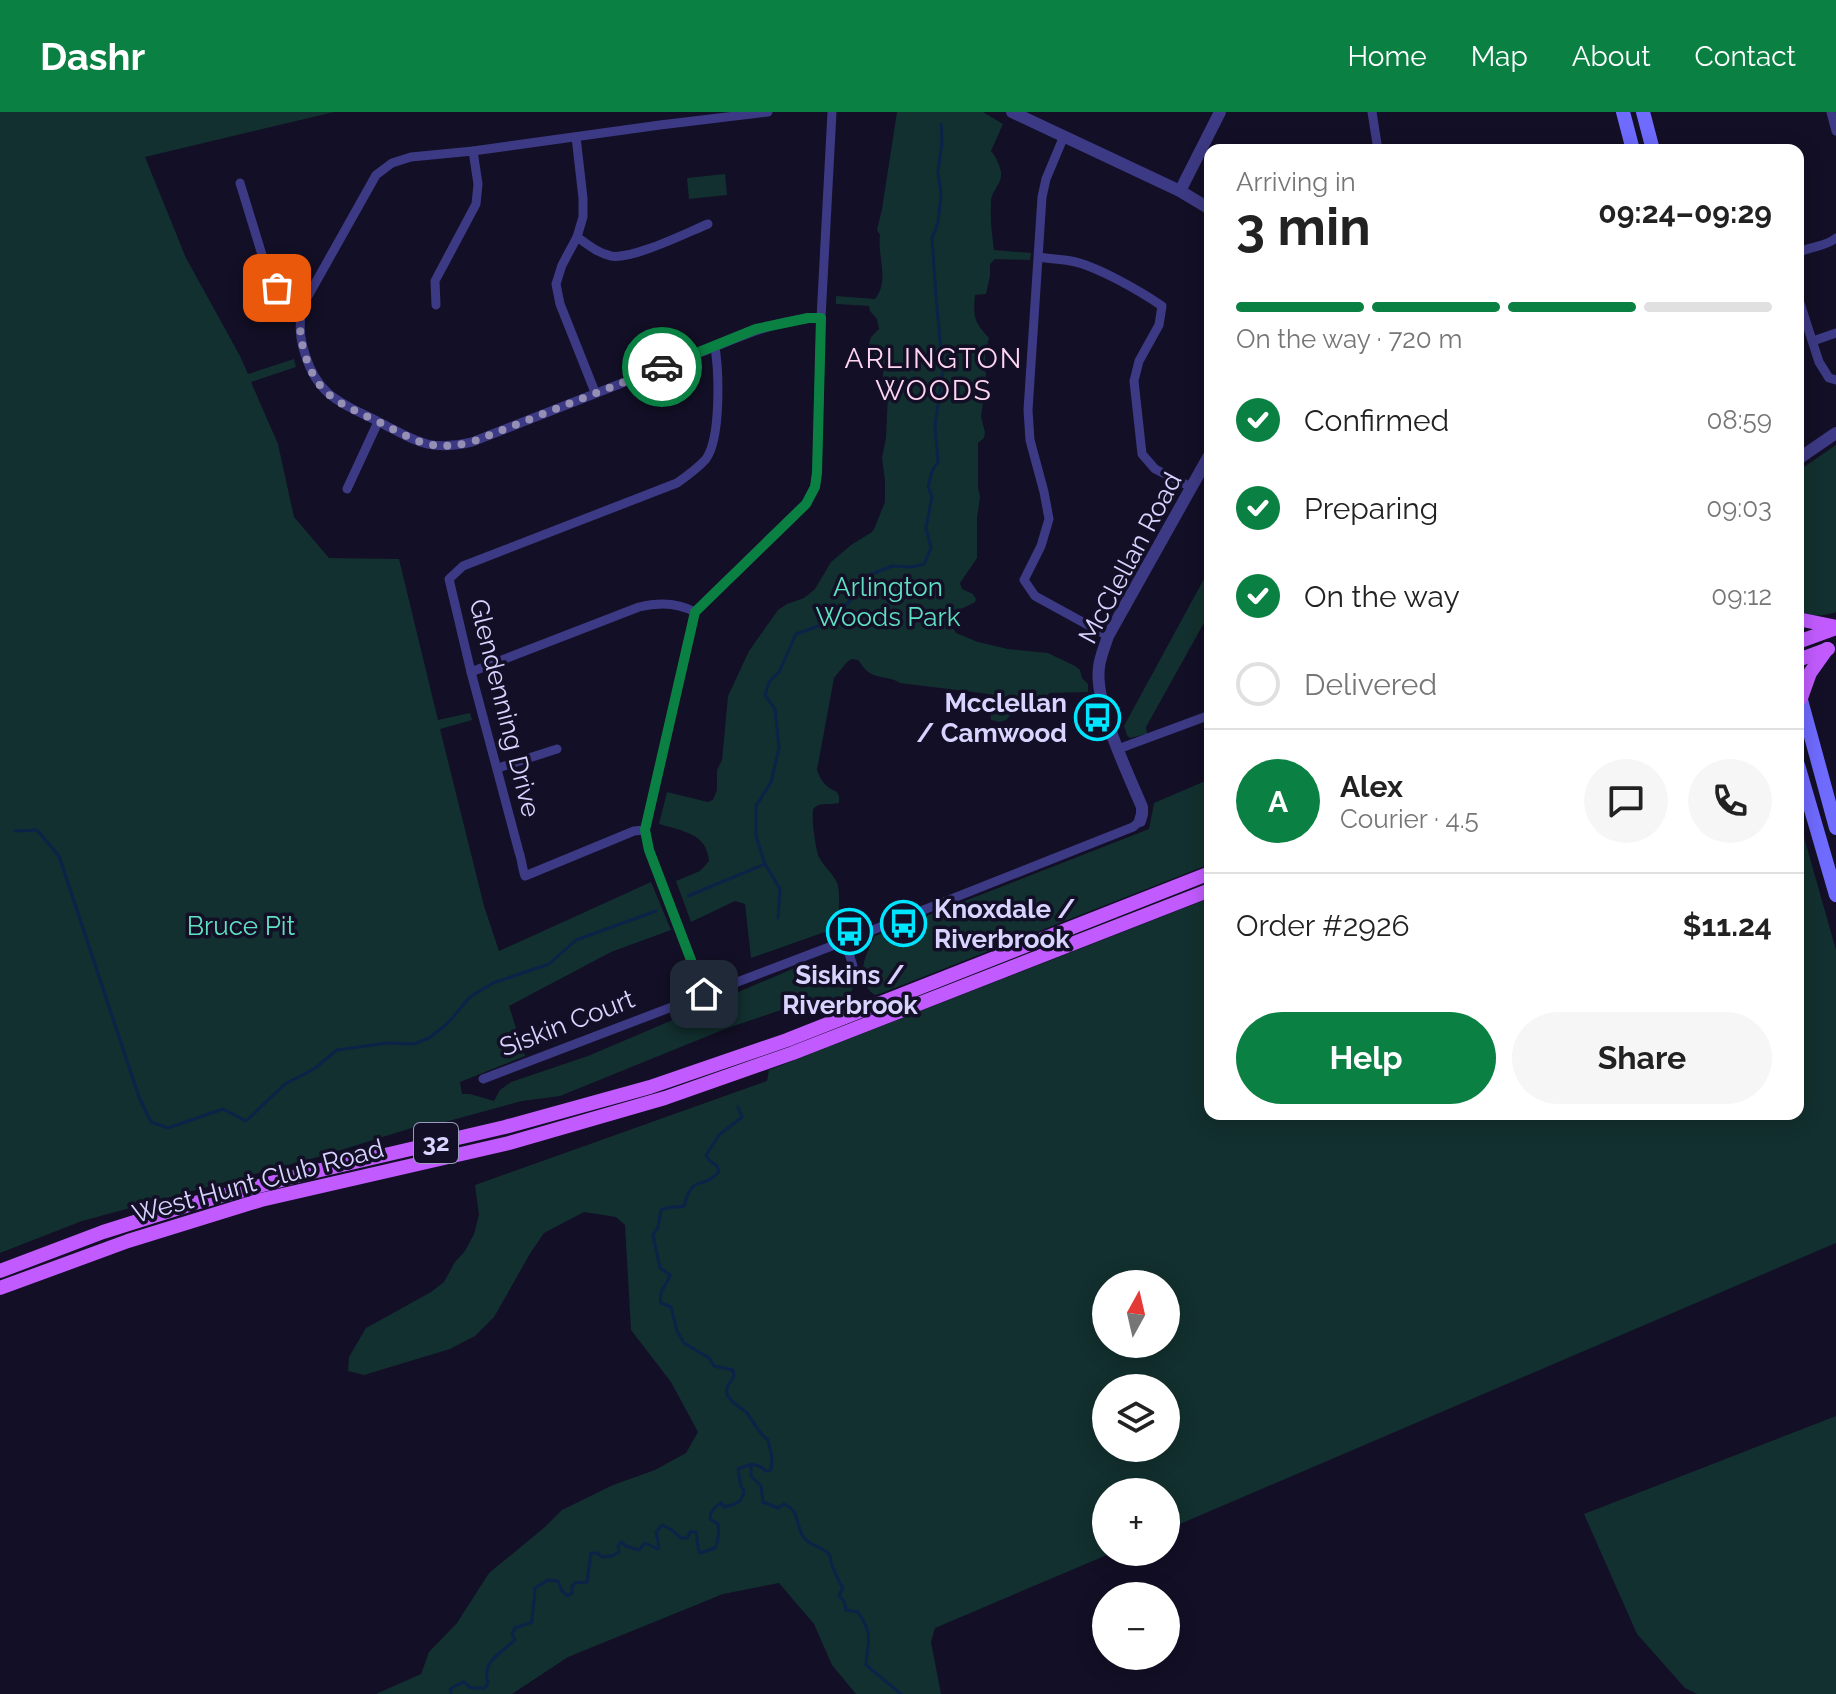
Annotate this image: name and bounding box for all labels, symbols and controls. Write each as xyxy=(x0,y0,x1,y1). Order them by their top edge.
text: Dashr xyxy=(40,34,145,79)
text: Home xyxy=(1347,40,1427,73)
text: Map xyxy=(1471,40,1528,73)
text: About xyxy=(1572,40,1651,73)
text: Contact xyxy=(1695,40,1796,73)
text: Arriving in xyxy=(1236,167,1356,197)
text: 09:24–09:29 xyxy=(1598,195,1772,230)
text: 3 min xyxy=(1236,196,1371,257)
pin xyxy=(243,254,311,322)
icon: bag xyxy=(255,266,299,310)
text: On the way · 720 m xyxy=(1236,324,1462,354)
courier xyxy=(622,327,702,407)
district label: ARLINGTON WOODS xyxy=(845,342,1023,407)
icon: car xyxy=(640,345,684,389)
icon: check xyxy=(1236,398,1280,442)
text: Confirmed xyxy=(1304,403,1449,438)
text: 08:59 xyxy=(1706,405,1772,435)
street label: McClellan Road xyxy=(1072,467,1188,649)
icon: check xyxy=(1236,486,1280,530)
text: Preparing xyxy=(1304,491,1438,526)
text: 09:03 xyxy=(1706,493,1772,523)
park label: Arlington Woods Park xyxy=(816,572,961,632)
icon: check xyxy=(1236,574,1280,618)
text: On the way xyxy=(1304,579,1460,614)
text: 09:12 xyxy=(1711,581,1772,611)
street label: Glendenning Drive xyxy=(463,596,547,820)
text: Delivered xyxy=(1304,667,1437,702)
place label: Mcclellan / Camwood xyxy=(916,688,1067,748)
bus stop icon: Mcclellan / Camwood xyxy=(1074,694,1122,742)
button: chat xyxy=(1584,759,1668,843)
button: phone xyxy=(1688,759,1772,843)
text: Alex xyxy=(1340,769,1403,804)
text: A xyxy=(1268,784,1288,819)
text: Courier · 4.5 xyxy=(1340,804,1479,834)
place label: Knoxdale / Riverbrook xyxy=(934,894,1075,954)
bus stop icon: Knoxdale / Riverbrook xyxy=(879,900,927,948)
bus stop icon: Siskins / Riverbrook xyxy=(826,908,874,956)
text: Order #2926 xyxy=(1236,908,1410,943)
text: $11.24 xyxy=(1683,908,1772,943)
park label: Bruce Pit xyxy=(187,911,296,941)
pin xyxy=(670,960,738,1028)
place label: Siskins / Riverbrook xyxy=(782,960,918,1020)
icon: home xyxy=(682,972,726,1016)
street label: Siskin Court xyxy=(495,983,639,1062)
button: Help xyxy=(1236,1012,1496,1104)
button: Share xyxy=(1512,1012,1772,1104)
road number: 32 xyxy=(414,1123,458,1163)
street label: West Hunt Club Road xyxy=(129,1133,387,1229)
north arrow xyxy=(1092,1270,1180,1358)
map controls xyxy=(1092,1270,1180,1670)
button: layers xyxy=(1092,1374,1180,1462)
button: + xyxy=(1092,1478,1180,1566)
button: − xyxy=(1092,1582,1180,1670)

